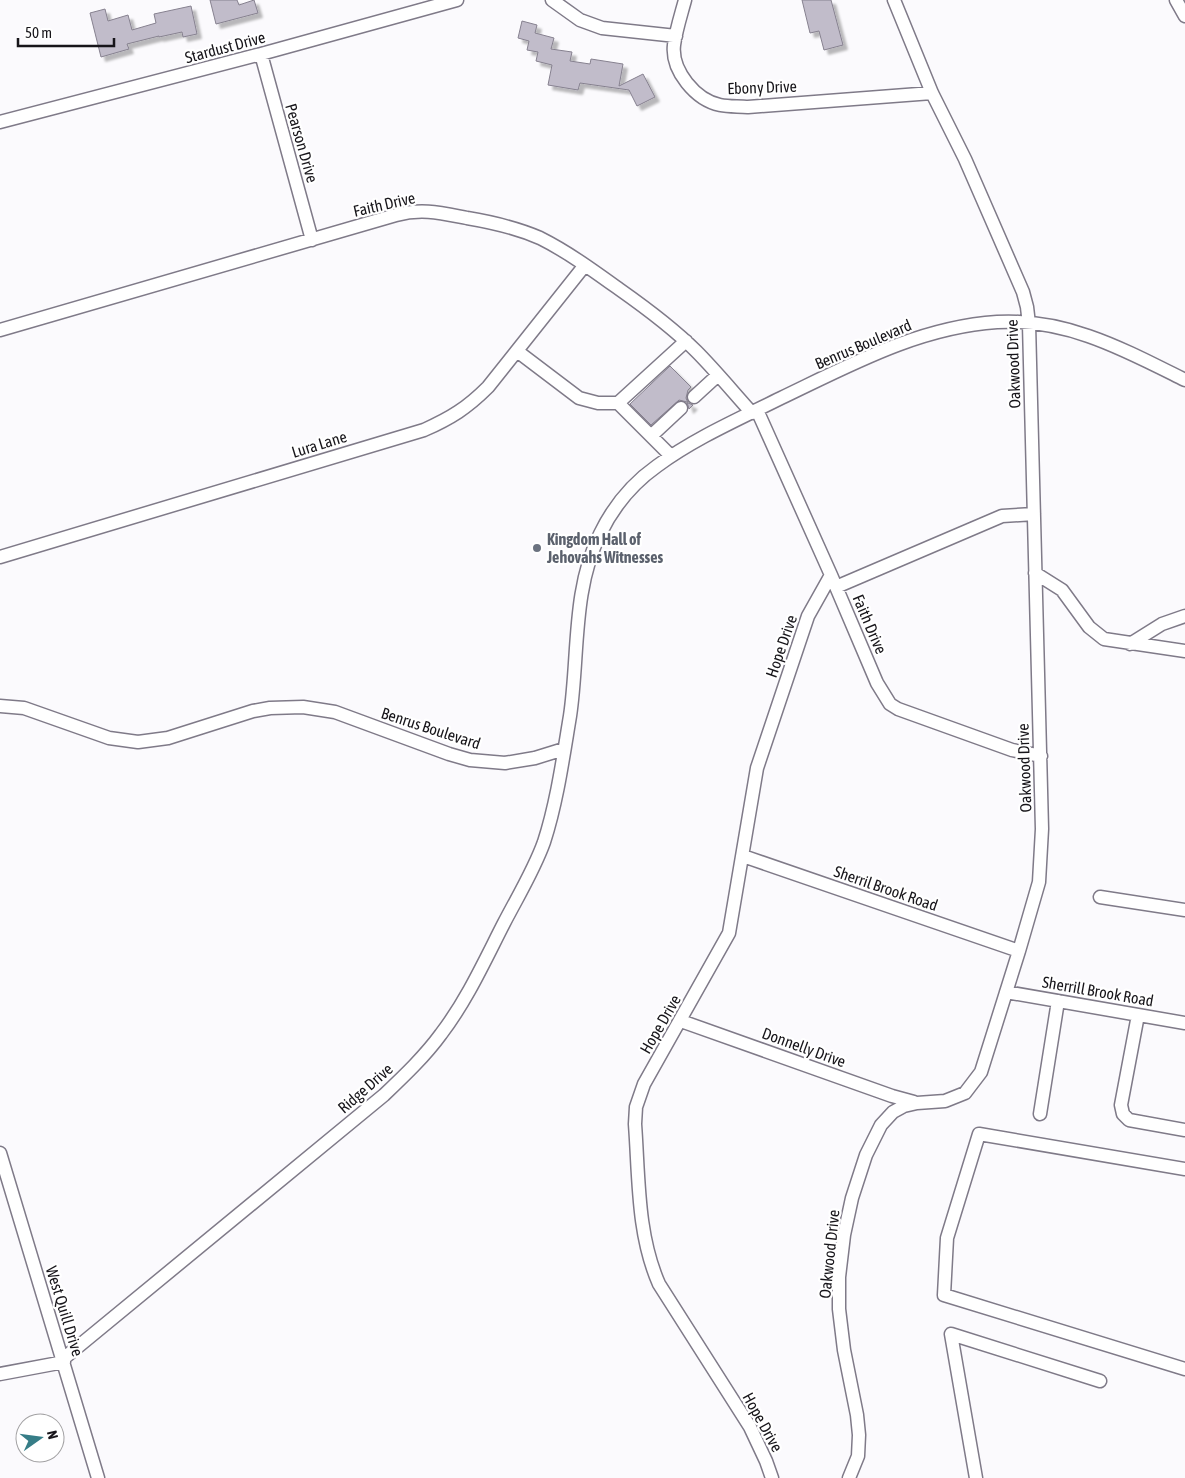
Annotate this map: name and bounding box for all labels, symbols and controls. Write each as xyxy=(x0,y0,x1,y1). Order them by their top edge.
scale bar xyxy=(18,15,114,47)
text: 50 m xyxy=(25,24,52,41)
street label: Stardust Drive xyxy=(183,28,267,66)
street label: Ebony Drive xyxy=(727,77,797,98)
street label: Pearson Drive xyxy=(282,101,322,185)
street label: Faith Drive xyxy=(351,188,417,220)
street label: Benrus Boulevard xyxy=(812,316,914,372)
street label: Oakwood Drive xyxy=(1002,319,1024,409)
street label: Lura Lane xyxy=(289,427,349,461)
place label: Kingdom Hall of Jehovahs Witnesses xyxy=(546,530,663,566)
marker: Kingdom Hall of Jehovahs Witnesses xyxy=(531,542,543,554)
street label: Faith Drive xyxy=(849,592,891,656)
street label: Hope Drive xyxy=(762,612,801,680)
street label: Benrus Boulevard xyxy=(379,704,483,752)
street label: Oakwood Drive xyxy=(1013,723,1035,813)
street label: Sherril Brook Road xyxy=(832,862,940,914)
street label: Sherrill Brook Road xyxy=(1041,972,1155,1010)
street label: Hope Drive xyxy=(636,991,685,1057)
street label: Donnelly Drive xyxy=(759,1024,848,1071)
street label: Ridge Drive xyxy=(334,1059,397,1117)
street label: Oakwood Drive xyxy=(815,1209,843,1299)
street label: West Quill Drive xyxy=(43,1264,87,1358)
street label: Hope Drive xyxy=(739,1389,787,1455)
north arrow xyxy=(15,1413,65,1463)
text: N xyxy=(44,1429,61,1441)

